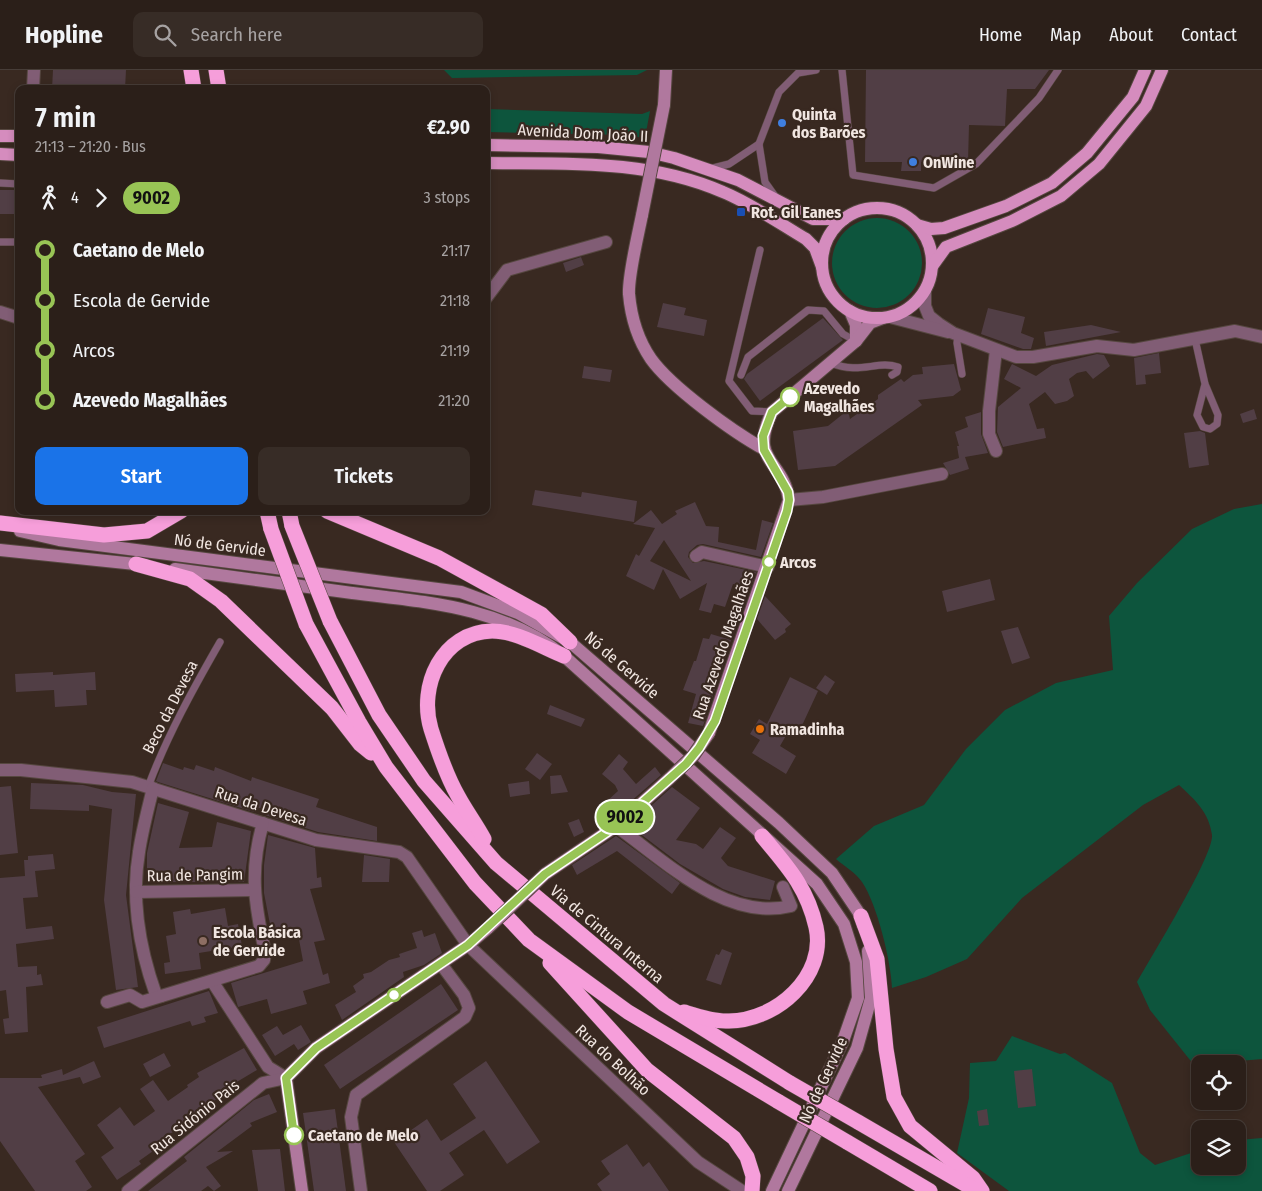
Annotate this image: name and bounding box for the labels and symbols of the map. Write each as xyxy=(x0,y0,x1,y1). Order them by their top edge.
place label: Quinta dos Barões xyxy=(792,105,866,142)
marker: Quinta dos Barões xyxy=(776,117,788,129)
street label: Avenida Dom João II xyxy=(517,120,649,146)
place label: OnWine xyxy=(923,153,974,172)
marker: OnWine xyxy=(907,156,919,168)
place label: Rot. Gil Eanes xyxy=(751,203,841,222)
marker: Rot. Gil Eanes xyxy=(735,206,747,218)
place label: Azevedo Magalhães xyxy=(803,379,875,416)
marker: Azevedo Magalhães xyxy=(780,387,800,407)
street label: Nó de Gervide xyxy=(173,530,267,560)
place label: Arcos xyxy=(779,553,816,572)
marker: Arcos xyxy=(762,555,776,569)
street label: Rua Azevedo Magalhães xyxy=(689,568,757,722)
street label: Nó de Gervide xyxy=(581,628,663,703)
street label: Beco da Devesa xyxy=(138,657,202,757)
place label: Ramadinha xyxy=(770,720,845,739)
marker: Ramadinha xyxy=(754,723,766,735)
street label: Rua da Devesa xyxy=(213,782,310,830)
line badge: 9002 xyxy=(590,801,660,833)
street label: Rua de Pangim xyxy=(147,865,243,885)
street label: Via de Cintura Interna xyxy=(546,881,668,987)
place label: Escola Básica de Gervide xyxy=(213,923,301,960)
marker: Escola Básica de Gervide xyxy=(197,935,209,947)
unlabelled marker xyxy=(387,988,401,1002)
street label: Rua do Bolhão xyxy=(572,1020,654,1100)
street label: Nó de Gervide xyxy=(795,1034,851,1126)
street label: Rua Sidónio Pais xyxy=(147,1075,243,1159)
marker: Caetano de Melo xyxy=(284,1125,304,1145)
place label: Caetano de Melo xyxy=(308,1126,419,1145)

